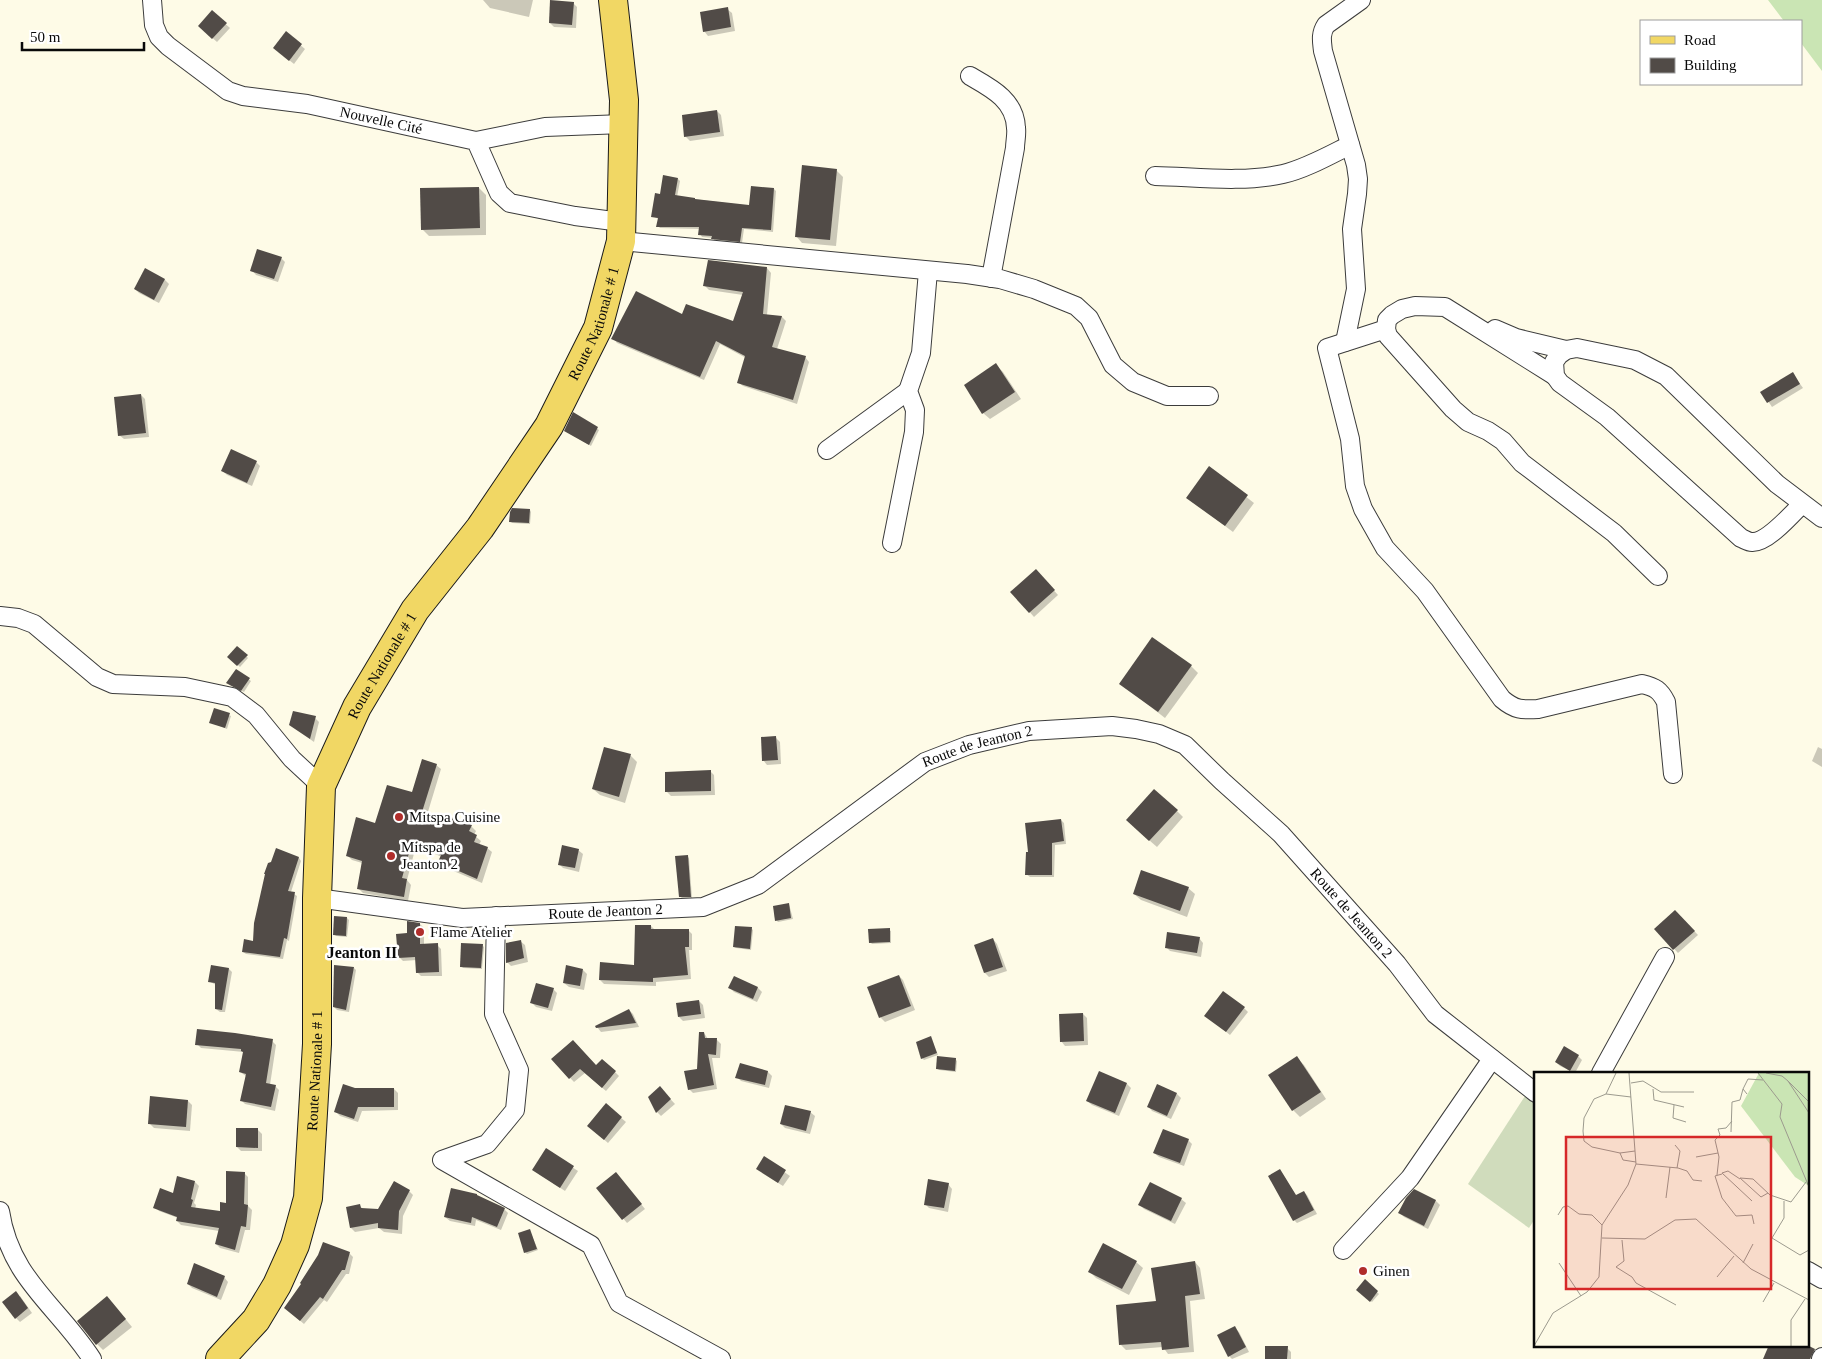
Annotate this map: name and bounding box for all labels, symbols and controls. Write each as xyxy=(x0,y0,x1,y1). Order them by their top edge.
scale bar xyxy=(22,20,145,52)
legend xyxy=(1640,20,1802,85)
text: 50 m xyxy=(30,29,61,45)
text: Road xyxy=(1684,32,1716,48)
text: Building xyxy=(1684,57,1737,73)
street label: Nouvelle Cité xyxy=(338,103,424,137)
street label: Route Nationale # 1 xyxy=(565,265,622,383)
street label: Route Nationale # 1 xyxy=(345,610,420,721)
street label: Route de Jeanton 2 xyxy=(920,722,1034,770)
place label: Mitspa Cuisine xyxy=(409,809,501,825)
marker: Mitspa Cuisine xyxy=(393,811,405,823)
place label: Mitspa de Jeanton 2 xyxy=(401,839,461,872)
marker: Mitspa de Jeanton 2 xyxy=(385,850,397,862)
street label: Route de Jeanton 2 xyxy=(1307,865,1396,961)
street label: Route de Jeanton 2 xyxy=(548,901,663,922)
place label: Flame Atelier xyxy=(430,924,512,940)
marker: Flame Atelier xyxy=(414,926,426,938)
district label: Jeanton II xyxy=(327,944,397,961)
street label: Route Nationale # 1 xyxy=(304,1011,325,1131)
inset map xyxy=(1534,1072,1810,1346)
place label: Ginen xyxy=(1373,1263,1410,1279)
marker: Ginen xyxy=(1357,1265,1369,1277)

